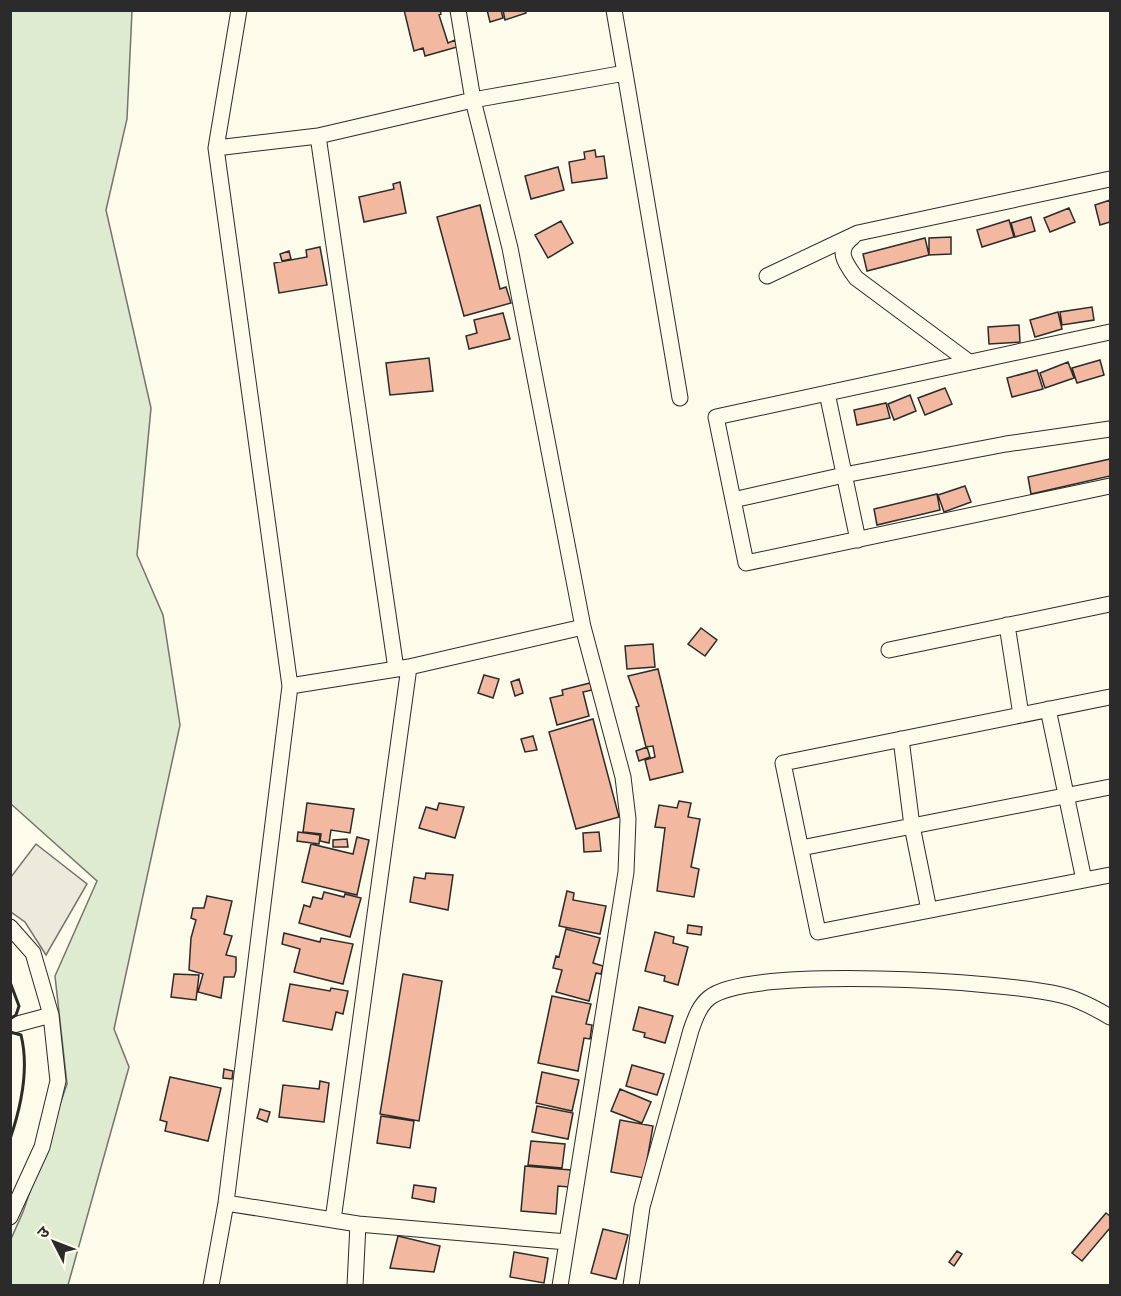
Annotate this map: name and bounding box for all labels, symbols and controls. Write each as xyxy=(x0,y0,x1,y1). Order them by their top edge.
north arrow xyxy=(24,1212,84,1272)
text: उ xyxy=(32,1221,55,1243)

